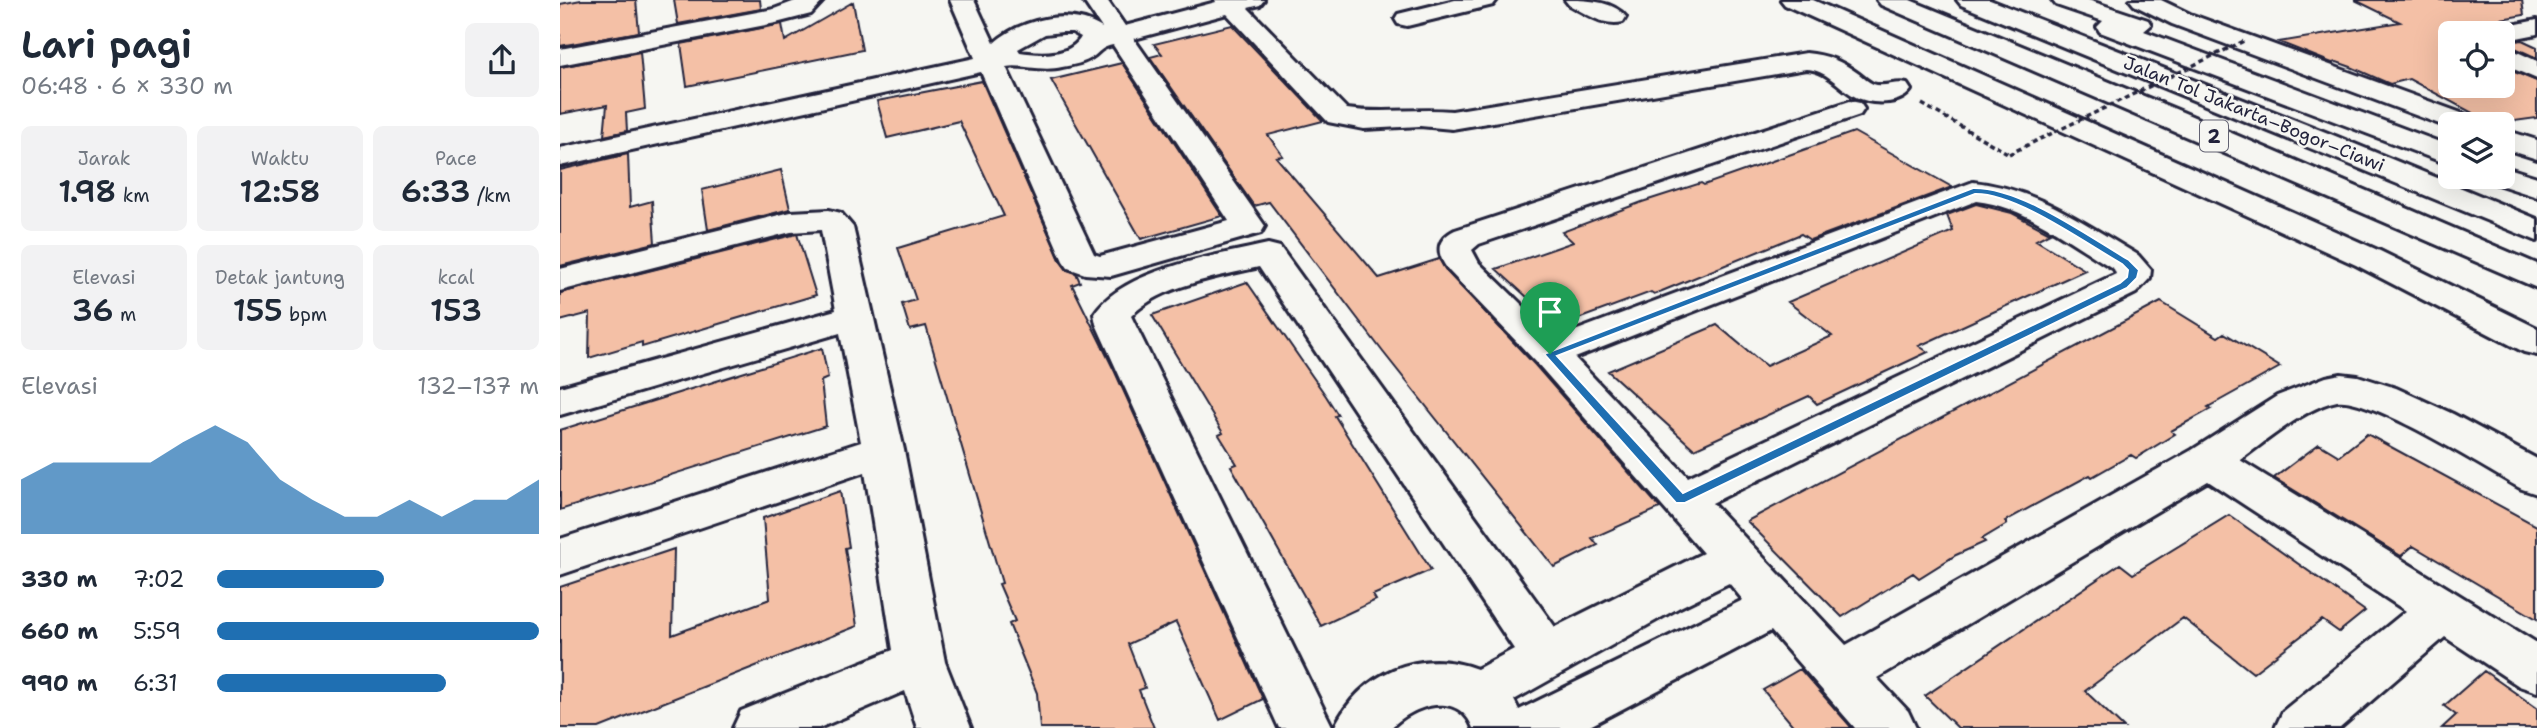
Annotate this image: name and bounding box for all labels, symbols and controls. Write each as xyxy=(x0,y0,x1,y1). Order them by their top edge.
text: Lari pagi xyxy=(21,19,192,70)
map controls xyxy=(2438,21,2515,189)
button: locate xyxy=(2438,21,2515,98)
button: share xyxy=(465,23,539,97)
street label: Jalan Tol Jakarta–Bogor–Ciawi xyxy=(2120,50,2388,178)
text: 06:48 · 6 × 330 m xyxy=(21,71,233,101)
button: layers xyxy=(2438,112,2515,189)
road number: 2 xyxy=(2200,120,2228,152)
text: Jarak xyxy=(77,146,131,171)
text: Waktu xyxy=(251,146,309,171)
text: Pace xyxy=(435,146,477,171)
text: 1.98 xyxy=(58,171,116,212)
text: 12:58 xyxy=(240,171,320,212)
text: 6:33 xyxy=(401,171,470,212)
text: km xyxy=(116,183,150,208)
text: /km xyxy=(470,183,511,208)
text: Elevasi xyxy=(72,265,136,290)
text: Detak jantung xyxy=(215,265,345,290)
text: kcal xyxy=(438,265,474,290)
pin xyxy=(1520,282,1580,354)
text: 36 xyxy=(72,290,113,331)
text: 155 xyxy=(233,290,283,331)
text: 153 xyxy=(430,290,482,331)
icon: arrive xyxy=(1531,293,1569,331)
text: m xyxy=(113,302,136,327)
text: bpm xyxy=(283,302,327,327)
text: Elevasi xyxy=(21,371,98,401)
text: 132–137 m xyxy=(417,371,539,401)
text: 330 m xyxy=(21,564,98,594)
text: 7:02 xyxy=(133,564,185,594)
text: 660 m xyxy=(21,616,98,646)
text: 5:59 xyxy=(133,616,181,646)
text: 990 m xyxy=(21,668,98,698)
text: 6:31 xyxy=(133,668,178,698)

